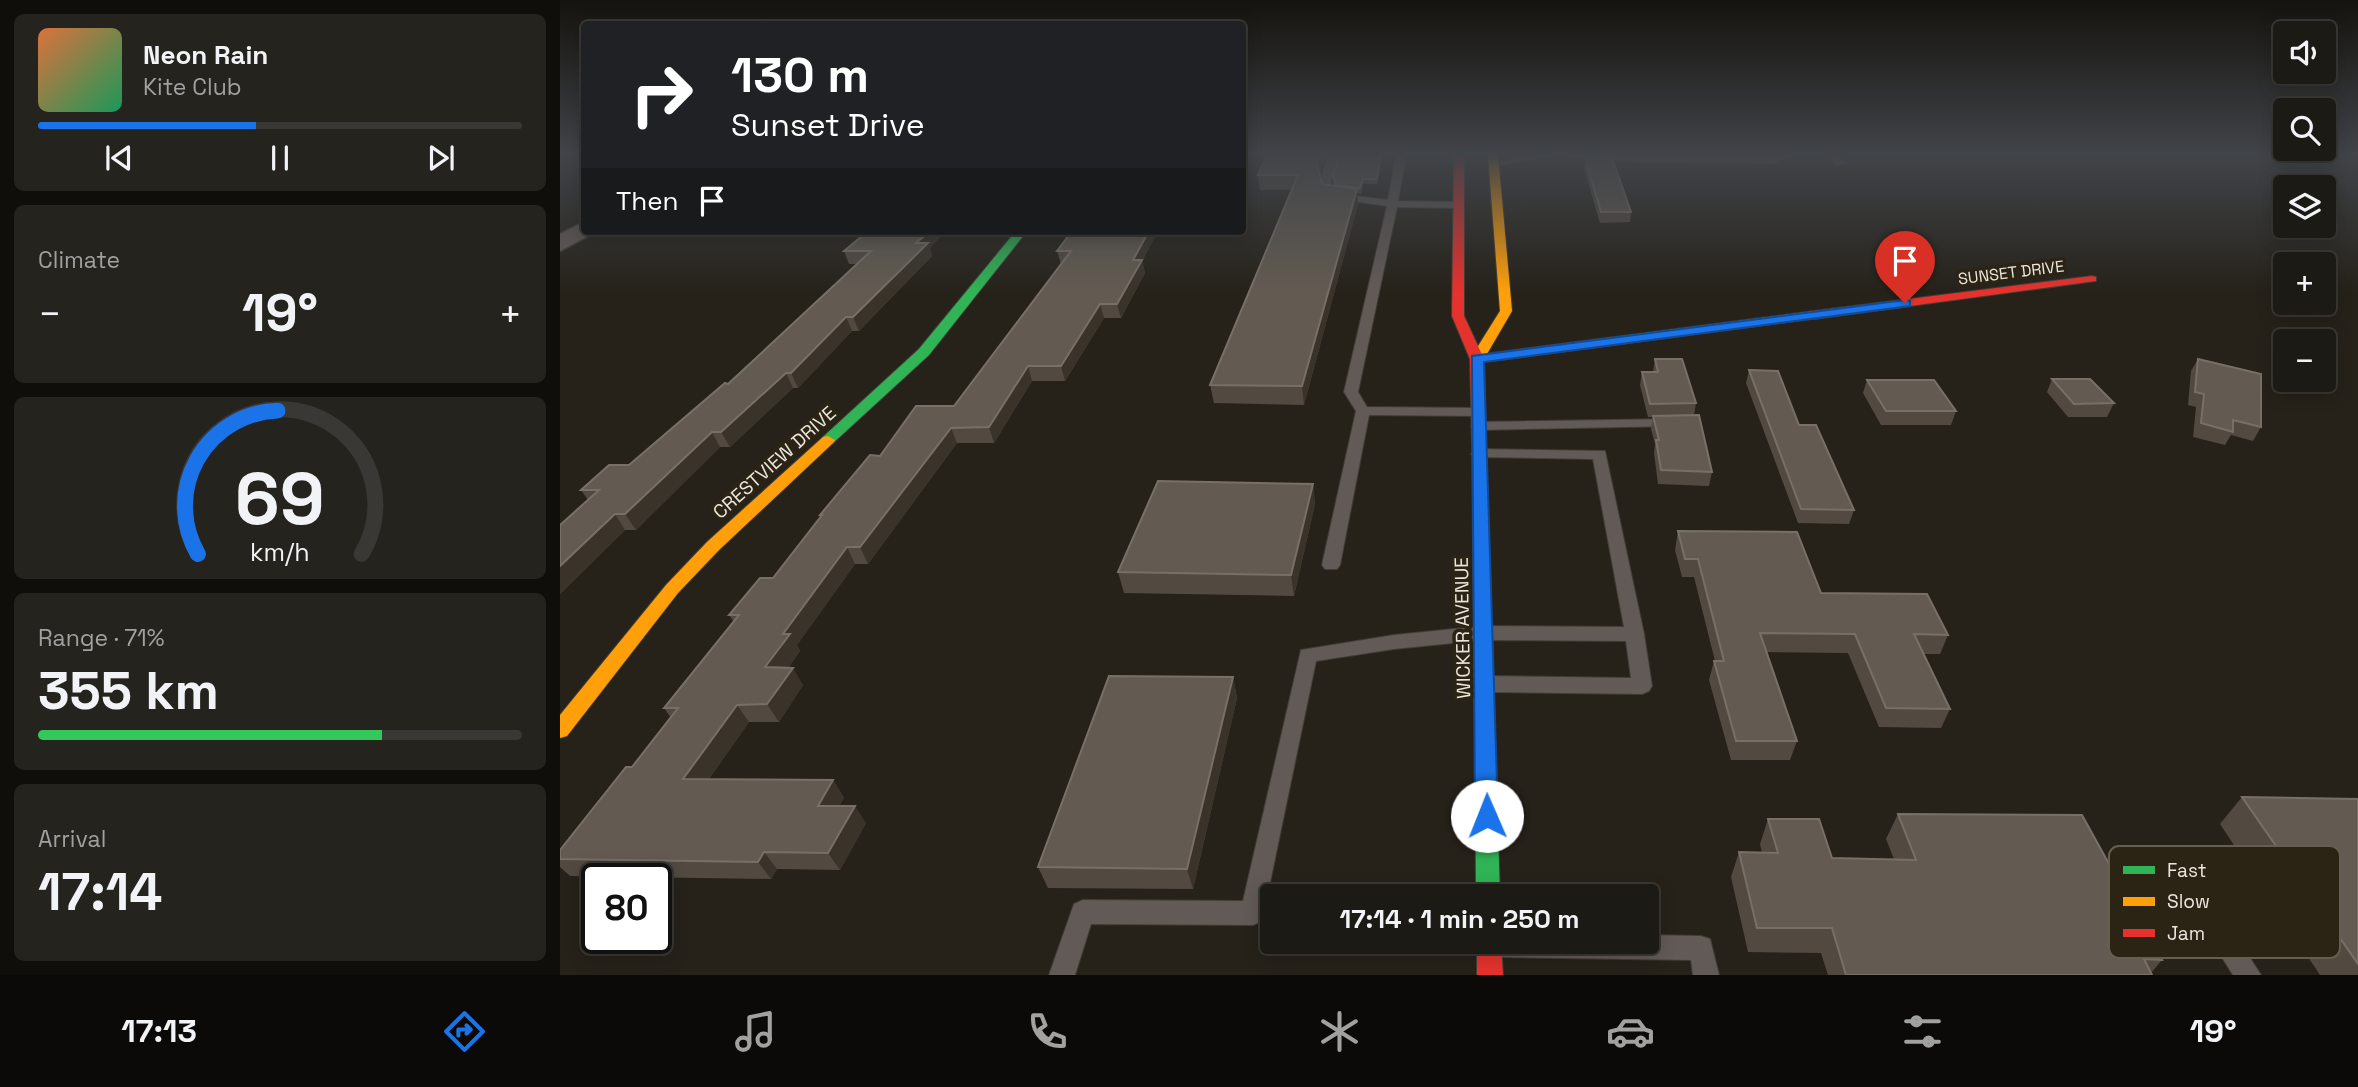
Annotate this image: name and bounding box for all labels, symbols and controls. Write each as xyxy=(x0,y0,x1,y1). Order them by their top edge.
map controls xyxy=(2273,21,2336,392)
button: sound xyxy=(2273,21,2336,84)
text: Neon Rain xyxy=(143,38,268,72)
text: 130 m xyxy=(731,44,869,106)
icon: right xyxy=(616,49,707,140)
text: Kite Club xyxy=(143,72,242,102)
button: search xyxy=(2273,98,2336,161)
text: Sunset Drive xyxy=(731,105,925,145)
icon: previous xyxy=(100,139,138,177)
icon: pause xyxy=(261,139,299,177)
icon: next xyxy=(422,139,460,177)
button: layers xyxy=(2273,175,2336,238)
icon: arrive xyxy=(693,182,731,220)
text: Then xyxy=(616,184,679,218)
pin xyxy=(1875,231,1935,303)
icon: arrive xyxy=(1886,242,1924,280)
text: Climate xyxy=(38,245,120,275)
button: + xyxy=(2273,252,2336,315)
street label: SUNSET DRIVE xyxy=(1957,256,2065,289)
text: 19° xyxy=(242,280,318,346)
text: − xyxy=(38,290,62,338)
text: + xyxy=(498,290,522,338)
button: − xyxy=(2273,329,2336,392)
street label: CRESTVIEW DRIVE xyxy=(708,400,841,524)
text: 69 xyxy=(235,452,325,545)
text: km/h xyxy=(250,535,310,567)
street label: WICKER AVENUE xyxy=(1449,557,1476,699)
text: Range · 71% xyxy=(38,623,164,653)
text: 355 km xyxy=(38,658,219,724)
position arrow xyxy=(1450,779,1524,853)
text: Arrival xyxy=(38,824,106,854)
legend xyxy=(2109,846,2340,958)
text: Fast xyxy=(2167,858,2207,883)
text: 17:14 xyxy=(38,859,162,925)
speed limit sign: 80 xyxy=(581,863,672,954)
text: Slow xyxy=(2167,889,2210,914)
text: 17:14 · 1 min · 250 m xyxy=(1339,902,1580,936)
text: Jam xyxy=(2167,921,2205,946)
icon: directions xyxy=(440,1007,489,1056)
icon: music xyxy=(731,1007,780,1056)
icon: phone xyxy=(1023,1007,1072,1056)
icon: climate xyxy=(1315,1007,1364,1056)
icon: car xyxy=(1606,1007,1655,1056)
icon: filters xyxy=(1898,1007,1947,1056)
text: 17:13 xyxy=(121,1011,197,1051)
text: 19° xyxy=(2190,1011,2237,1051)

